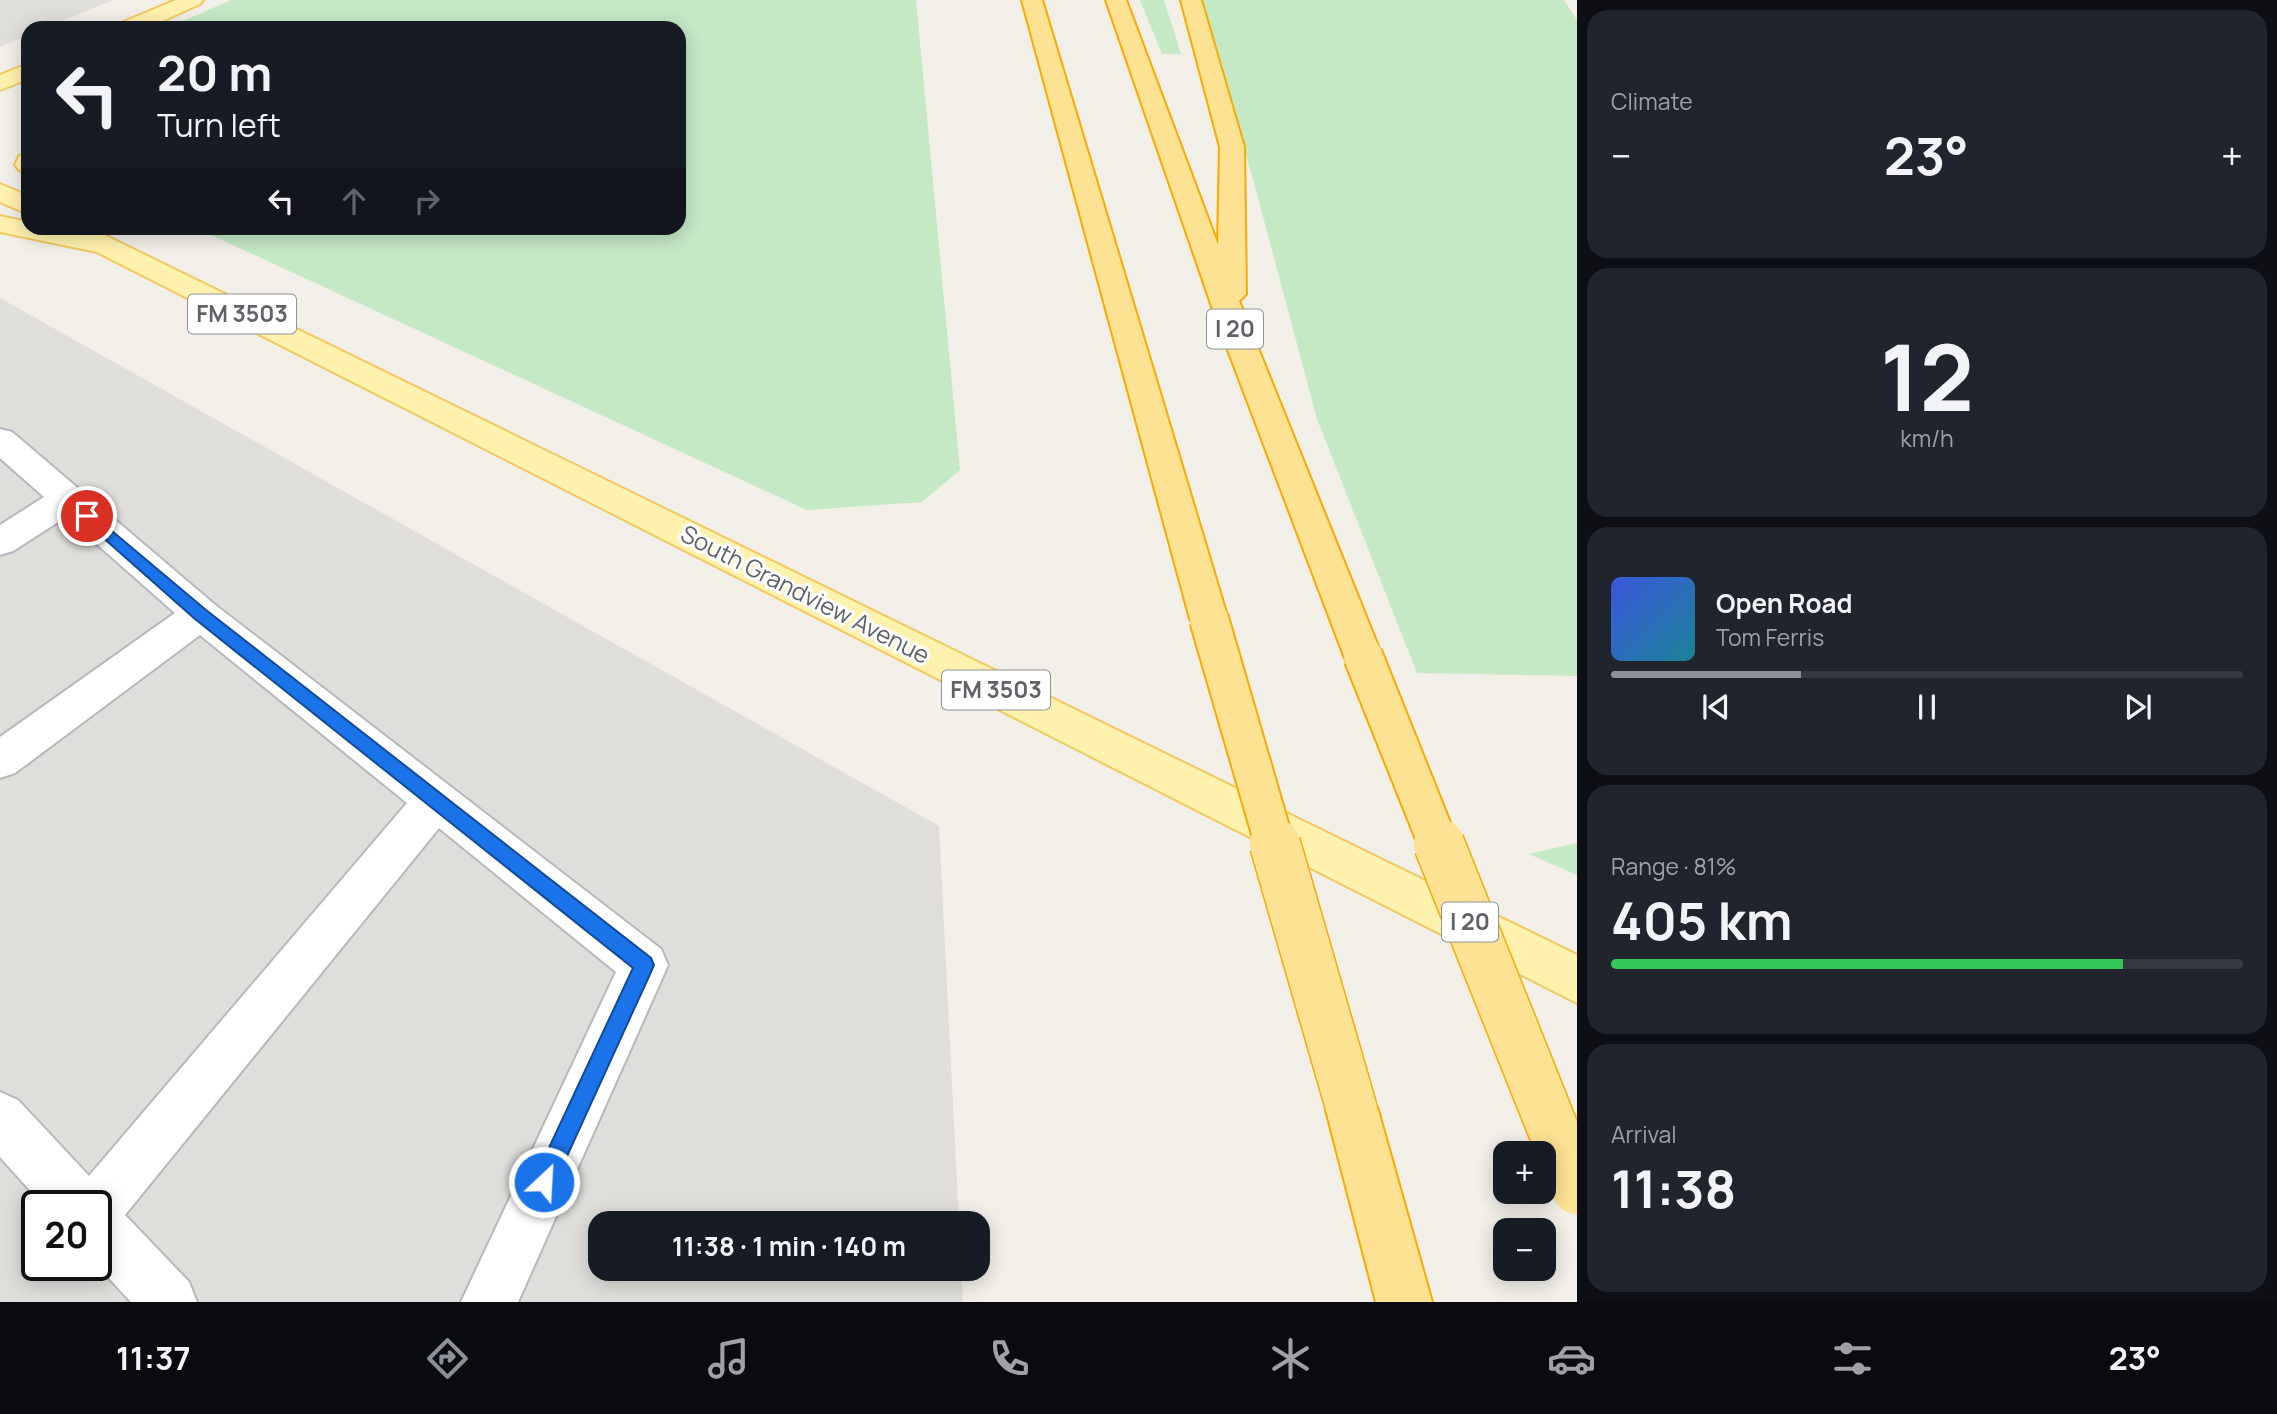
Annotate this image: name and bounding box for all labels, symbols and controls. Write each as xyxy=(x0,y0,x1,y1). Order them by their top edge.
text: 20 m xyxy=(157,39,272,106)
icon: left xyxy=(42,49,133,140)
text: Climate xyxy=(1611,85,1693,117)
text: Turn left xyxy=(157,103,281,147)
text: 23° xyxy=(1884,120,1969,191)
text: − xyxy=(1611,129,1632,181)
text: + xyxy=(2221,129,2243,181)
icon: left xyxy=(262,182,300,220)
icon: ahead xyxy=(335,182,373,220)
icon: right xyxy=(408,182,446,220)
road number: FM 3503 xyxy=(188,294,296,334)
road number: I 20 xyxy=(1207,310,1263,348)
text: 12 xyxy=(1880,314,1974,438)
text: km/h xyxy=(1900,422,1954,454)
pin xyxy=(57,486,117,546)
icon: arrive xyxy=(68,497,106,535)
street label: South Grandview Avenue xyxy=(675,516,936,671)
text: Open Road xyxy=(1716,585,1852,621)
text: Tom Ferris xyxy=(1716,621,1824,653)
road number: FM 3503 xyxy=(942,670,1050,710)
icon: previous xyxy=(1697,688,1735,726)
icon: pause xyxy=(1908,688,1946,726)
icon: next xyxy=(2119,688,2157,726)
text: Range · 81% xyxy=(1611,850,1736,882)
text: 405 km xyxy=(1611,885,1792,956)
road number: I 20 xyxy=(1442,903,1498,942)
text: Arrival xyxy=(1611,1118,1677,1150)
map controls xyxy=(1493,1141,1556,1281)
button: + xyxy=(1493,1141,1556,1204)
position arrow xyxy=(507,1145,581,1219)
text: 11:38 xyxy=(1611,1153,1736,1224)
speed limit sign: 20 xyxy=(21,1190,112,1281)
button: − xyxy=(1493,1218,1556,1281)
text: 11:38 · 1 min · 140 m xyxy=(672,1228,906,1264)
icon: directions xyxy=(423,1334,472,1383)
icon: music xyxy=(704,1334,753,1383)
icon: phone xyxy=(985,1334,1034,1383)
icon: climate xyxy=(1266,1334,1315,1383)
icon: car xyxy=(1547,1334,1596,1383)
icon: filters xyxy=(1828,1334,1877,1383)
text: 11:37 xyxy=(116,1336,191,1380)
text: 23° xyxy=(2109,1336,2161,1380)

